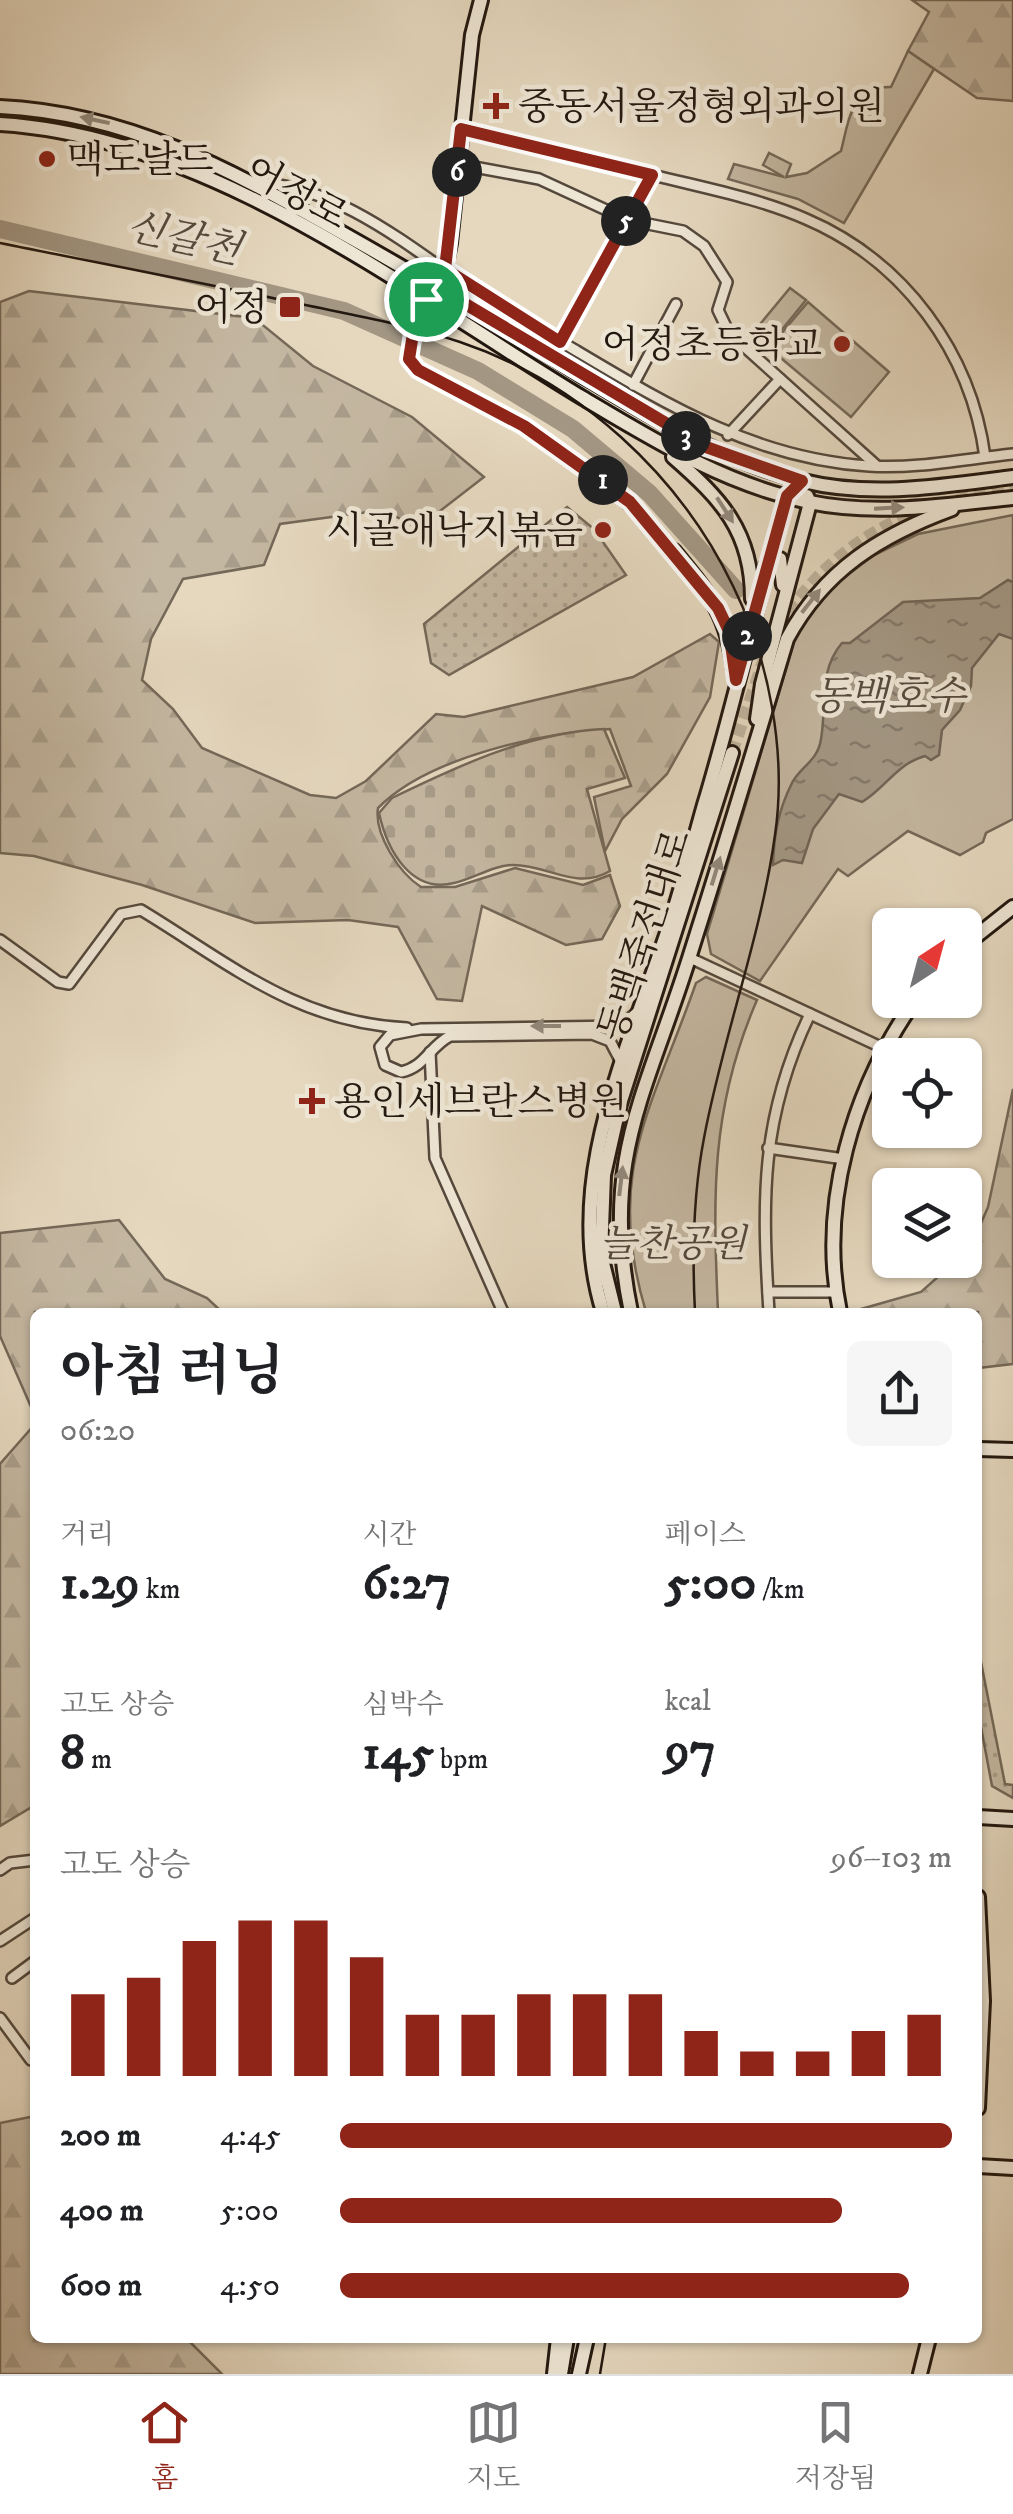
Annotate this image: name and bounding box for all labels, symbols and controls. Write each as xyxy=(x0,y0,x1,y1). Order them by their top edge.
place label: 중동서울정형외과의원 xyxy=(518,84,885,132)
marker: 중동서울정형외과의원 xyxy=(483,93,509,119)
one-way arrow xyxy=(79,112,110,127)
place label: 맥도날드 xyxy=(67,137,214,185)
street label: 어정로 xyxy=(236,146,356,241)
pin: 6 xyxy=(432,147,482,197)
marker: 맥도날드 xyxy=(36,148,58,170)
text: 6 xyxy=(450,154,464,189)
pin: 5 xyxy=(601,196,651,246)
water label: 신갈천 xyxy=(121,203,248,278)
text: 5 xyxy=(619,203,633,238)
pin xyxy=(384,257,469,342)
icon: arrive xyxy=(399,272,454,327)
place label: 어정 xyxy=(195,285,268,333)
marker: 어정 xyxy=(277,294,303,320)
place label: 어정초등학교 xyxy=(602,322,822,370)
marker: 어정초등학교 xyxy=(831,333,853,355)
pin: 3 xyxy=(661,411,711,461)
text: 3 xyxy=(681,418,691,453)
pin: 1 xyxy=(578,455,628,505)
text: 1 xyxy=(598,462,608,497)
one-way arrow xyxy=(716,496,734,524)
one-way arrow xyxy=(874,500,906,516)
place label: 시골애낙지볶음 xyxy=(326,508,583,556)
marker: 시골애낙지볶음 xyxy=(592,519,614,541)
one-way arrow xyxy=(800,588,821,614)
pin: 2 xyxy=(722,611,772,661)
text: 2 xyxy=(740,618,754,653)
water label: 동백호수 xyxy=(811,673,969,723)
street label: 동백죽전대로 xyxy=(589,823,703,1048)
one-way arrow xyxy=(710,856,725,886)
north arrow xyxy=(872,908,982,1018)
map controls xyxy=(872,908,982,1278)
one-way arrow xyxy=(530,1018,562,1034)
button: locate xyxy=(872,1038,982,1148)
place label: 용인세브란스병원 xyxy=(334,1079,628,1127)
marker: 용인세브란스병원 xyxy=(299,1088,325,1114)
one-way arrow xyxy=(613,1165,629,1196)
button: layers xyxy=(872,1168,982,1278)
park label: 늘찬공원 xyxy=(600,1221,749,1269)
text: 아침 러닝 xyxy=(60,1339,284,1408)
button: share xyxy=(847,1341,952,1446)
text: 06:20 xyxy=(60,1411,135,1451)
text: 거리 xyxy=(60,1517,114,1552)
text: 시간 xyxy=(362,1517,416,1552)
text: 페이스 xyxy=(665,1517,746,1552)
text: 1.29 xyxy=(60,1552,140,1615)
text: 6:27 xyxy=(362,1552,451,1615)
text: 5:00 xyxy=(665,1552,756,1615)
text: km xyxy=(140,1572,181,1607)
text: /km xyxy=(756,1572,805,1607)
text: kcal xyxy=(665,1684,711,1719)
text: 고도 상승 xyxy=(60,1687,174,1722)
text: 심박수 xyxy=(362,1687,443,1722)
text: 97 xyxy=(665,1719,716,1782)
text: 8 xyxy=(60,1722,85,1785)
text: 145 xyxy=(362,1722,434,1785)
text: m xyxy=(85,1742,112,1777)
text: bpm xyxy=(434,1742,488,1777)
text: 96–103 m xyxy=(831,1838,952,1878)
text: 고도 상승 xyxy=(60,1846,191,1886)
text: 200 m xyxy=(60,2116,141,2156)
text: 4:45 xyxy=(220,2116,281,2156)
text: 400 m xyxy=(60,2191,144,2231)
text: 5:00 xyxy=(220,2191,279,2231)
text: 600 m xyxy=(60,2266,142,2306)
text: 4:50 xyxy=(220,2266,280,2306)
tab: 홈 xyxy=(137,2395,192,2496)
tab: 지도 xyxy=(466,2395,521,2496)
tab: 저장됨 xyxy=(795,2395,876,2496)

